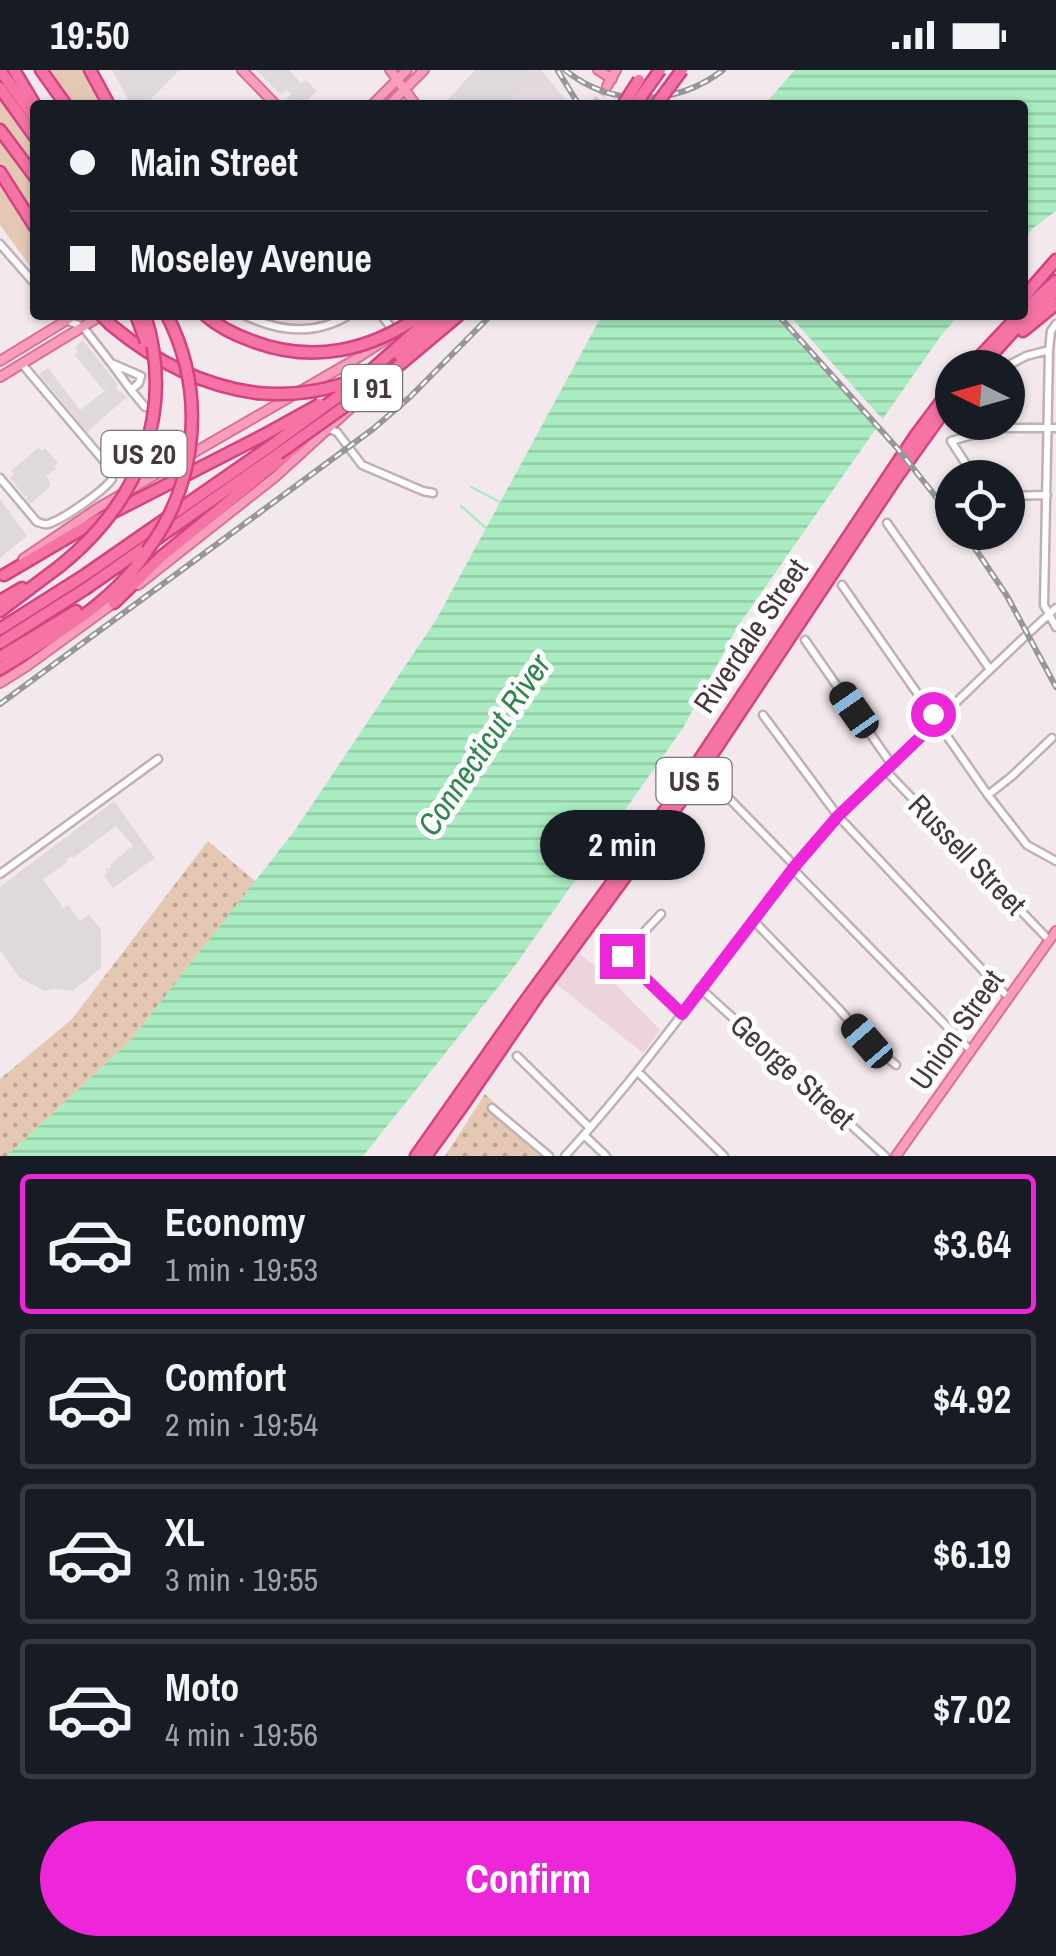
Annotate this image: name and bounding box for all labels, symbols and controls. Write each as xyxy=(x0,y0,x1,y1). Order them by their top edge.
text: 19:50 xyxy=(50,10,130,61)
text: Main Street xyxy=(130,137,298,188)
text: Moseley Avenue xyxy=(130,233,372,284)
north arrow xyxy=(935,350,1025,440)
map controls xyxy=(935,350,1025,550)
road number: I 91 xyxy=(342,365,402,411)
road number: US 20 xyxy=(102,431,186,477)
button: locate xyxy=(935,460,1025,550)
street label: Riverdale Street xyxy=(684,550,817,720)
water label: Connecticut River xyxy=(407,645,561,844)
car xyxy=(825,677,883,743)
route start xyxy=(911,692,956,737)
road number: US 5 xyxy=(656,758,732,804)
street label: Russell Street xyxy=(900,785,1035,923)
callout: 2 min xyxy=(540,811,704,881)
text: 2 min xyxy=(588,823,657,866)
route end xyxy=(600,934,645,979)
street label: Union Street xyxy=(900,961,1012,1097)
street label: George Street xyxy=(722,1005,864,1138)
car xyxy=(836,1009,898,1073)
text: Economy xyxy=(165,1197,305,1248)
icon: car xyxy=(45,1199,135,1289)
text: $3.64 xyxy=(933,1219,1011,1270)
text: 1 min · 19:53 xyxy=(165,1248,318,1291)
text: Comfort xyxy=(165,1352,286,1403)
icon: car xyxy=(45,1354,135,1444)
text: $4.92 xyxy=(933,1374,1011,1425)
text: 2 min · 19:54 xyxy=(165,1403,318,1446)
text: XL xyxy=(165,1507,205,1558)
icon: car xyxy=(45,1509,135,1599)
text: $6.19 xyxy=(933,1529,1011,1580)
text: 3 min · 19:55 xyxy=(165,1558,318,1601)
text: Moto xyxy=(165,1662,239,1713)
icon: car xyxy=(45,1664,135,1754)
text: $7.02 xyxy=(933,1684,1011,1735)
text: 4 min · 19:56 xyxy=(165,1713,318,1756)
button: Confirm xyxy=(40,1821,1016,1936)

